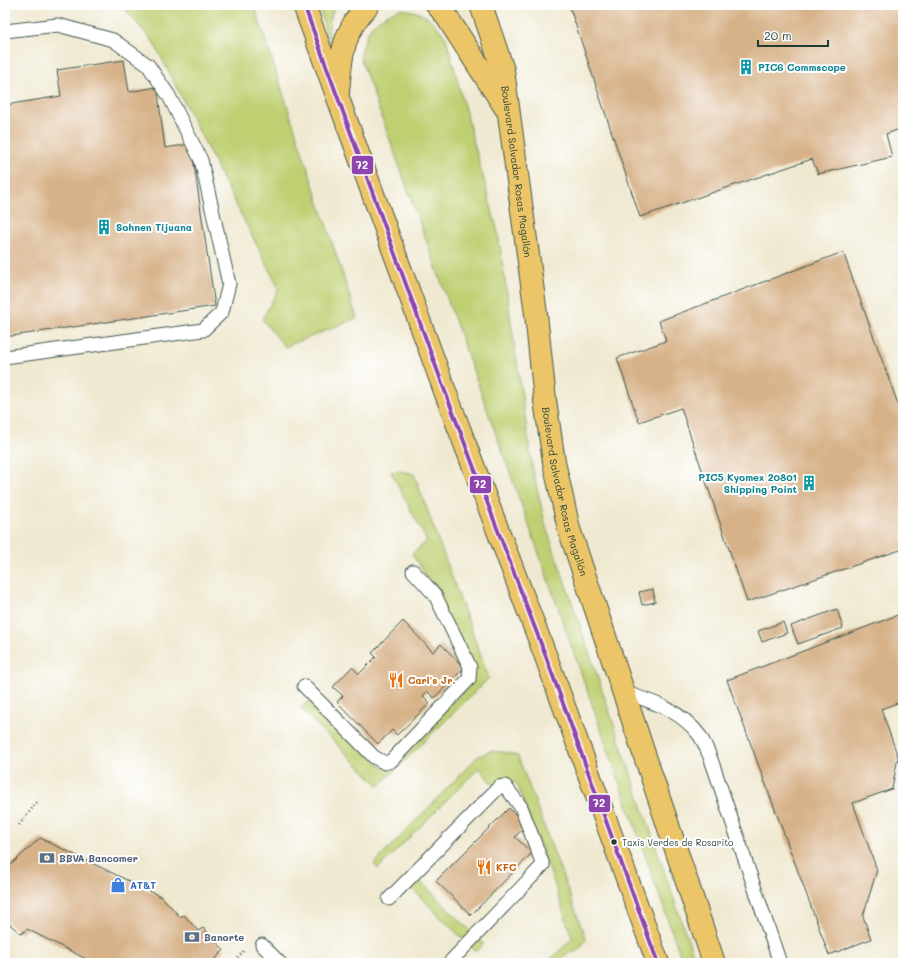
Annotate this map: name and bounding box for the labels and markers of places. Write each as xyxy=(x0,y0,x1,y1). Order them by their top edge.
building icon: PIC6 Commscope xyxy=(737,58,755,76)
place label: PIC6 Commscope xyxy=(758,60,846,74)
building icon: Sohnen Tijuana xyxy=(95,218,113,236)
place label: Sohnen Tijuana xyxy=(116,220,192,234)
place label: PIC5 Kyomex 20801 Shipping Point xyxy=(698,470,798,496)
building icon: PIC5 Kyomex 20801 Shipping Point xyxy=(800,474,818,492)
restaurant icon: Carl's Jr. xyxy=(387,671,405,689)
place label: Carl's Jr. xyxy=(408,673,456,687)
marker: Taxis Verdes de Rosarito xyxy=(609,837,619,847)
place label: Taxis Verdes de Rosarito xyxy=(622,837,734,848)
bank icon: BBVA Bancomer xyxy=(38,849,56,867)
place label: BBVA Bancomer xyxy=(59,851,138,865)
restaurant icon: KFC xyxy=(475,858,493,876)
place label: KFC xyxy=(496,860,517,874)
shop icon: AT&T xyxy=(109,876,127,894)
place label: AT&T xyxy=(130,878,156,892)
bank icon: Banorte xyxy=(183,928,201,946)
place label: Banorte xyxy=(204,930,244,944)

